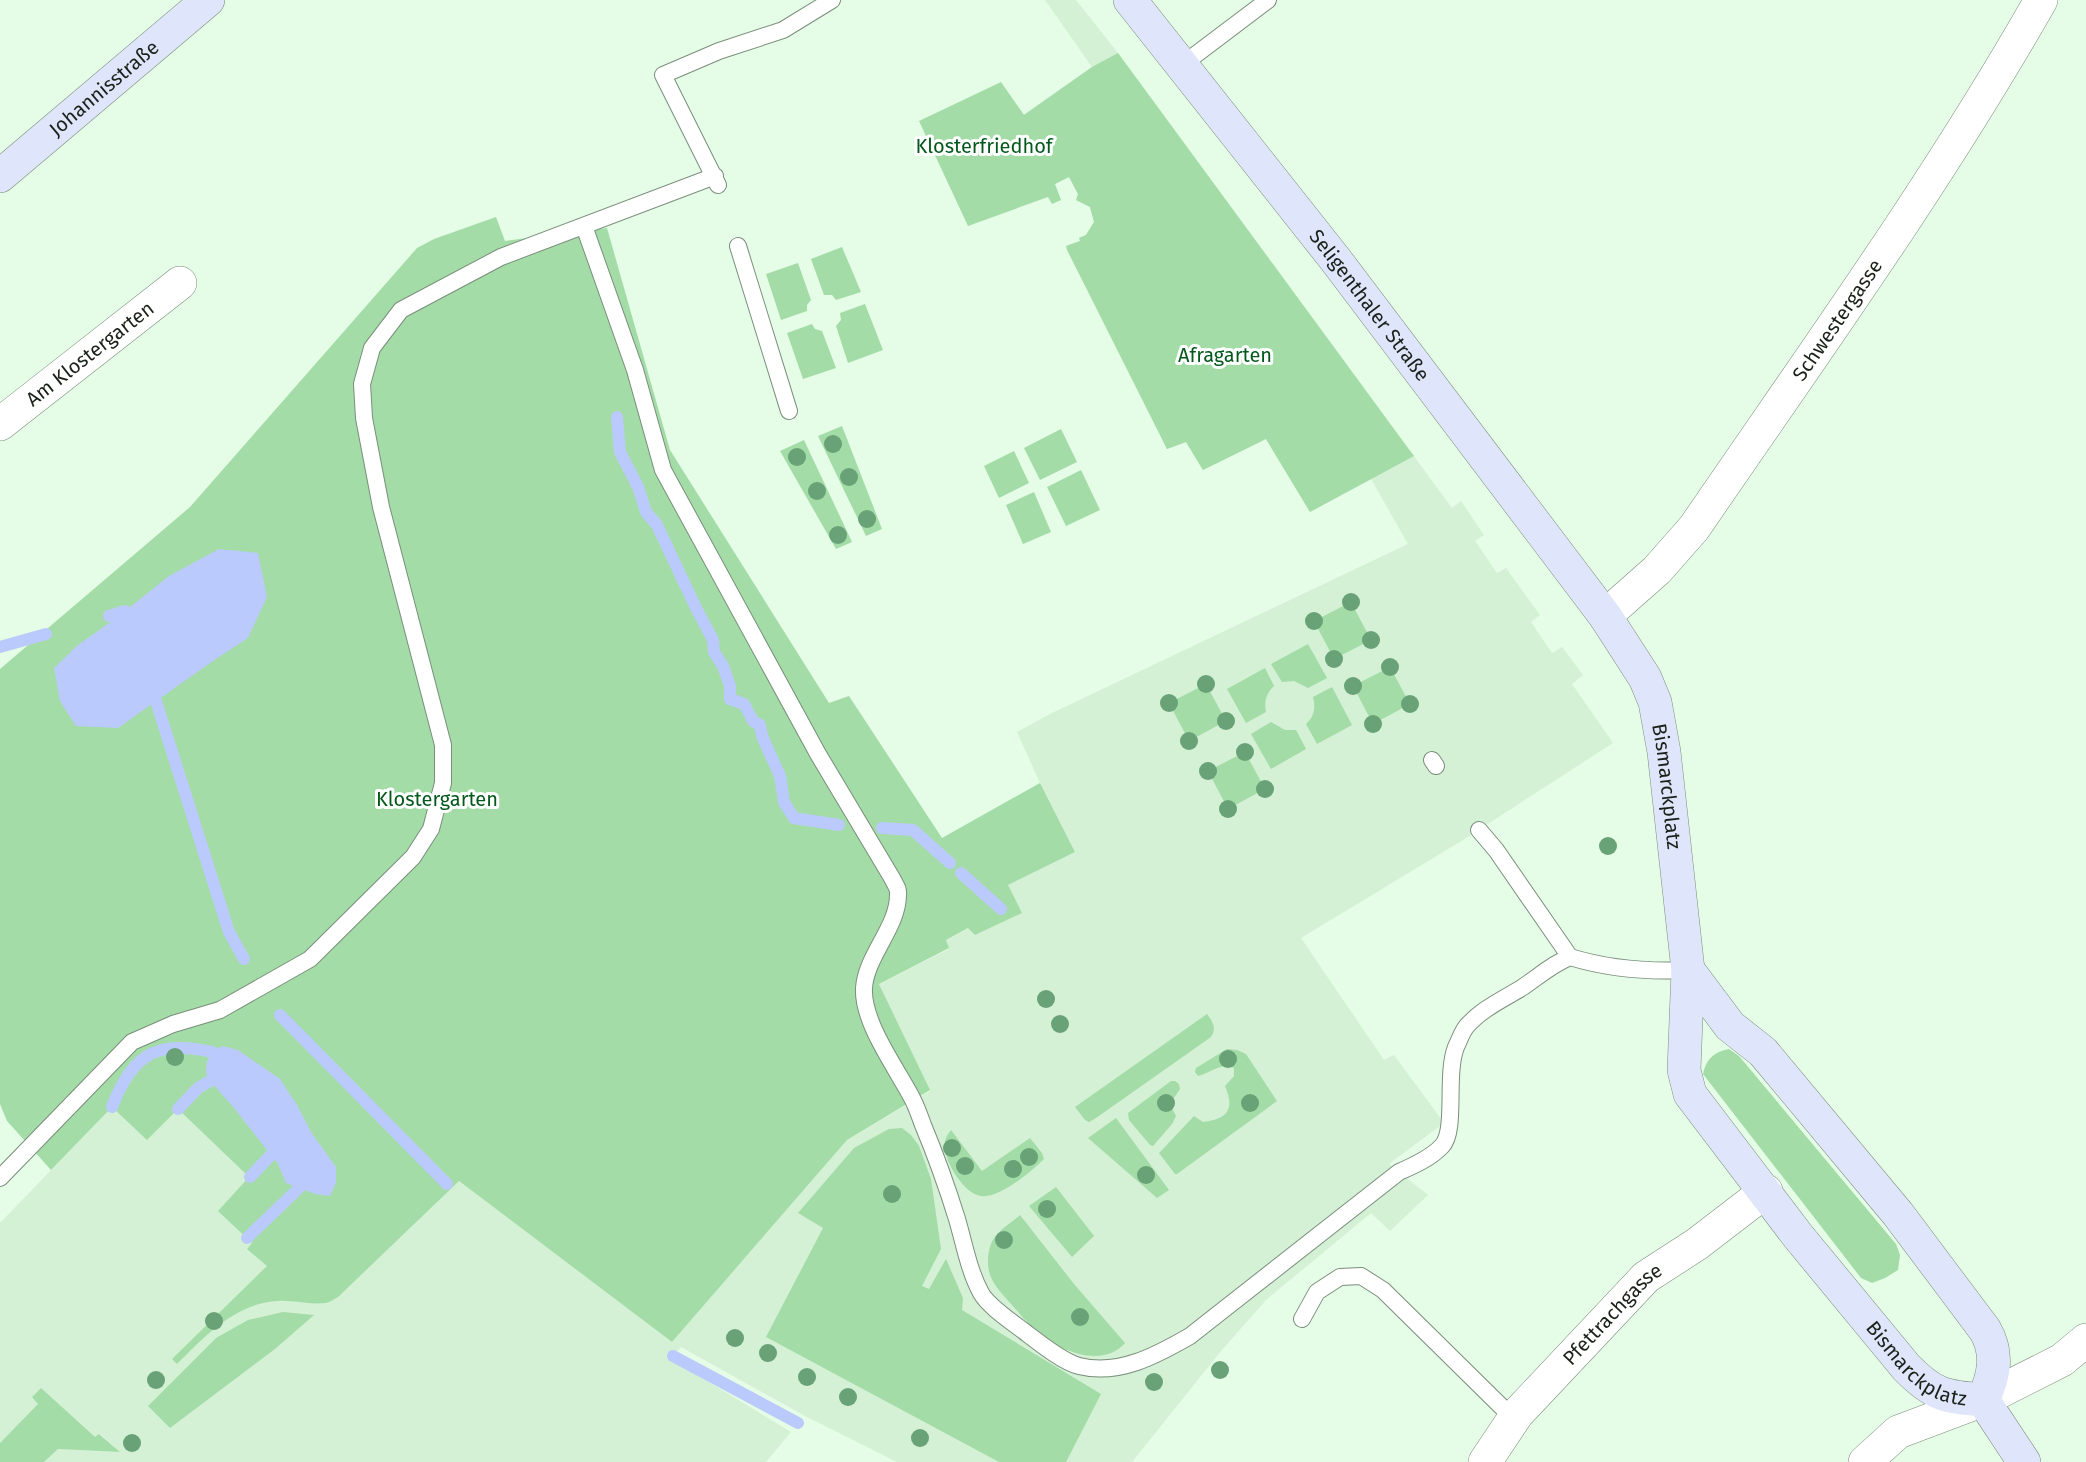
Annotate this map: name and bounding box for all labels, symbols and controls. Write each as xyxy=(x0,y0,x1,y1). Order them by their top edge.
street label: Johannisstraße xyxy=(44,35,163,141)
park label: Klosterfriedhof xyxy=(915,134,1054,158)
street label: Seligenthaler Straße xyxy=(1304,225,1435,386)
street label: Schwestergasse xyxy=(1787,255,1887,385)
street label: Am Klostergarten xyxy=(21,296,159,411)
park label: Afragarten xyxy=(1178,343,1272,367)
street label: Bismarckplatz xyxy=(1647,721,1687,851)
park label: Klostergarten xyxy=(376,787,498,811)
street label: Pfettrachgasse xyxy=(1558,1258,1666,1370)
street label: Bismarckplatz xyxy=(1861,1316,1968,1411)

